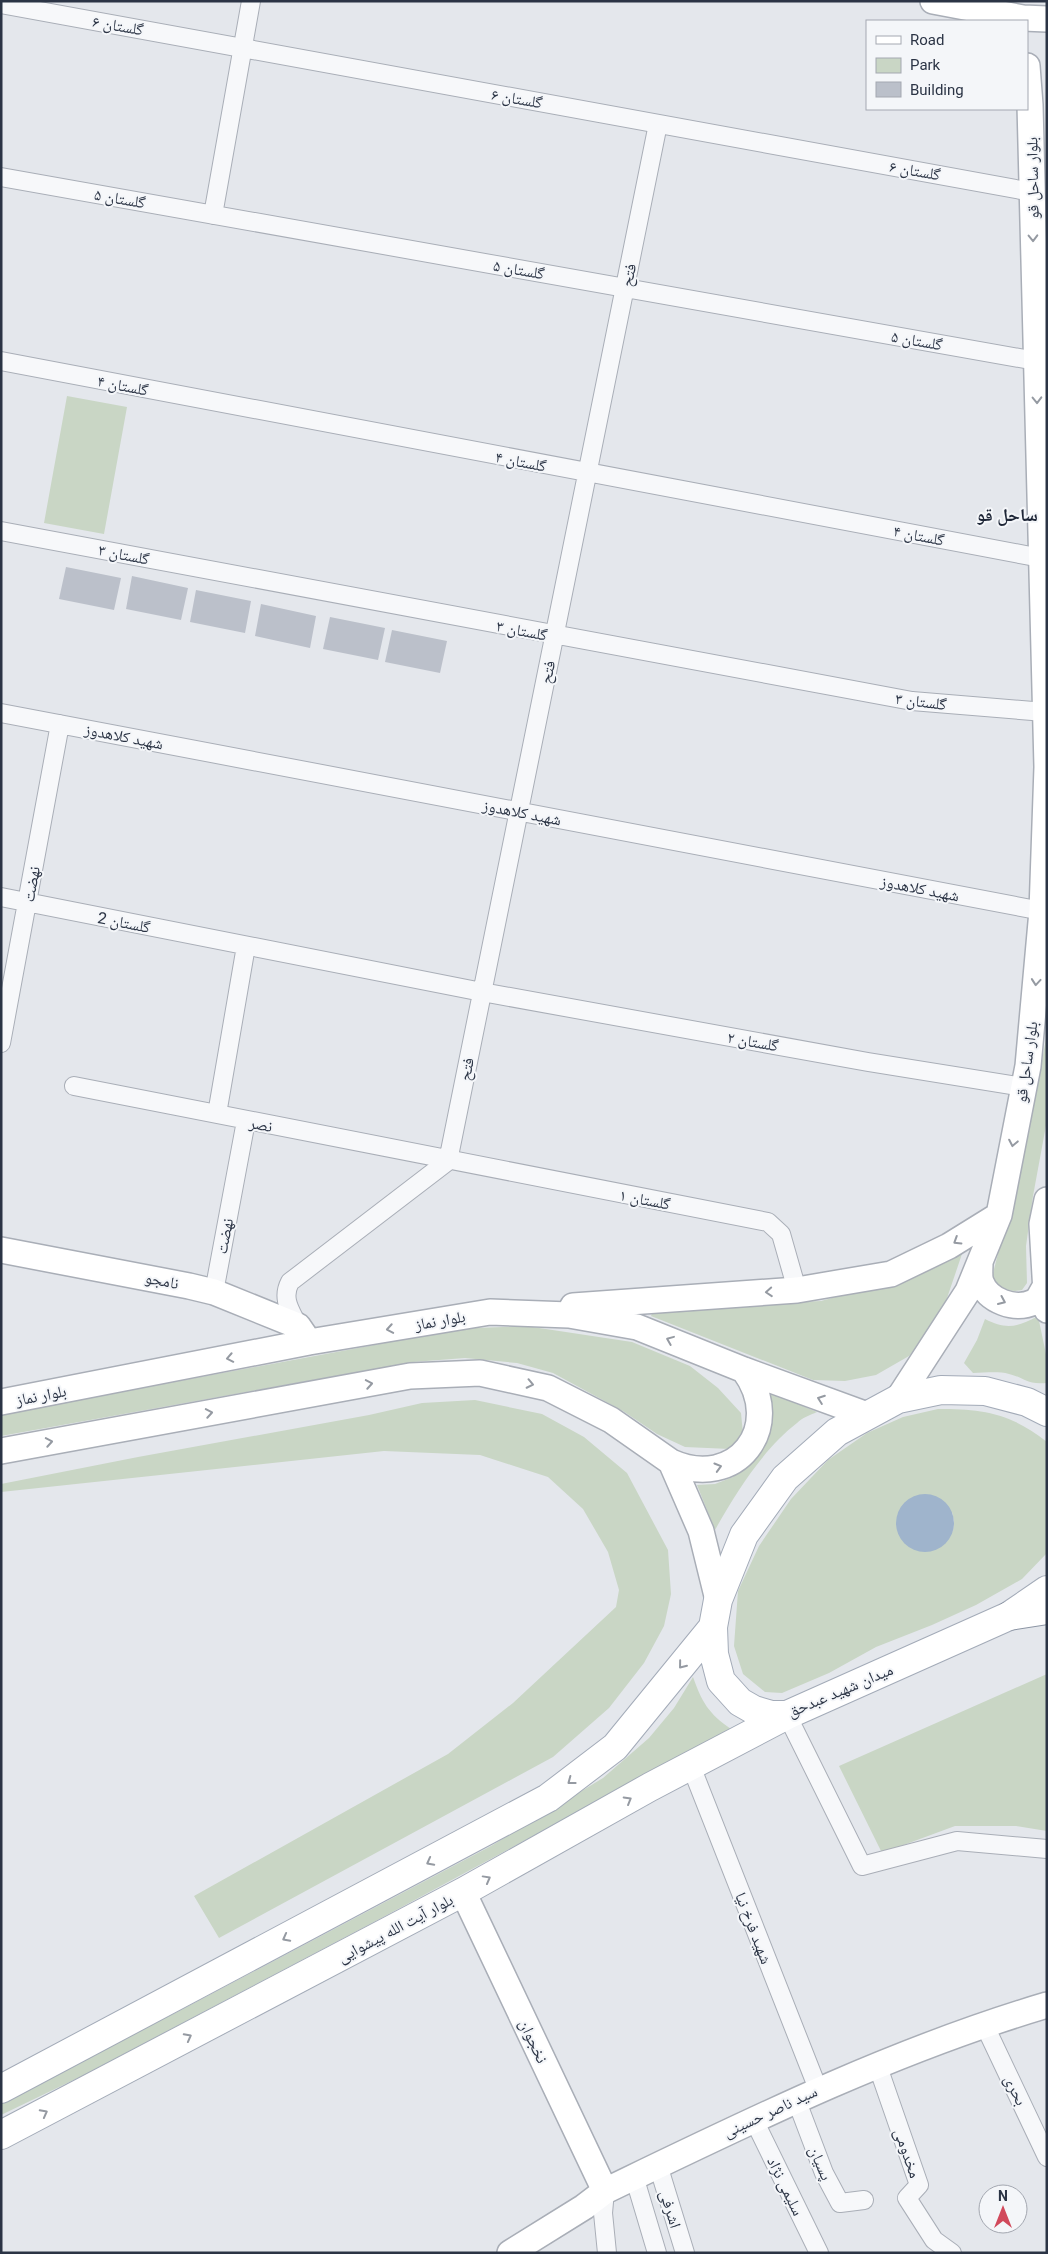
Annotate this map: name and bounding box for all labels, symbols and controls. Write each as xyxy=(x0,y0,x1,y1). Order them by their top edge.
street label: گلستان ۶ xyxy=(91,12,145,40)
legend xyxy=(866,20,1028,110)
text: Road xyxy=(910,31,944,49)
text: Park xyxy=(910,56,941,74)
text: Building xyxy=(910,81,964,99)
street label: گلستان ۶ xyxy=(490,85,544,113)
street label: بلوار ساحل قو xyxy=(1022,137,1044,219)
street label: گلستان ۶ xyxy=(888,157,942,185)
street label: گلستان ۵ xyxy=(93,185,147,213)
one-way arrow xyxy=(1028,234,1038,242)
street label: گلستان ۵ xyxy=(492,256,546,284)
street label: فتح xyxy=(617,262,641,289)
street label: گلستان ۵ xyxy=(890,327,944,355)
street label: گلستان ۴ xyxy=(96,371,150,401)
one-way arrow xyxy=(1032,396,1042,404)
street label: گلستان ۴ xyxy=(494,447,548,477)
district label: ساحل قو xyxy=(976,504,1038,526)
street label: گلستان ۴ xyxy=(892,521,946,551)
street label: گلستان ۳ xyxy=(97,540,151,570)
street label: گلستان ۳ xyxy=(495,616,549,646)
street label: فتح xyxy=(536,659,560,686)
street label: گلستان ۳ xyxy=(894,689,948,715)
street label: شهید کلاهدوز xyxy=(82,719,165,753)
street label: شهید کلاهدوز xyxy=(480,795,563,829)
street label: نهضت xyxy=(19,865,44,903)
street label: شهید کلاهدوز xyxy=(878,871,961,905)
street label: گلستان 2 xyxy=(96,908,152,938)
one-way arrow xyxy=(1031,978,1042,986)
street label: بلوار ساحل قو xyxy=(1011,1020,1043,1104)
street label: گلستان ۲ xyxy=(726,1028,780,1056)
street label: فتح xyxy=(455,1056,479,1082)
street label: نصر xyxy=(247,1113,274,1136)
one-way arrow xyxy=(1008,1138,1019,1147)
street label: گلستان ۱ xyxy=(618,1185,672,1215)
street label: نهضت xyxy=(212,1217,237,1256)
one-way arrow xyxy=(954,1235,963,1244)
street label: نامجو xyxy=(143,1268,180,1293)
one-way arrow xyxy=(765,1287,773,1298)
one-way arrow xyxy=(996,1295,1005,1305)
street label: بلوار نماز xyxy=(412,1307,467,1334)
one-way arrow xyxy=(386,1323,394,1333)
one-way arrow xyxy=(666,1336,675,1346)
one-way arrow xyxy=(226,1352,234,1362)
one-way arrow xyxy=(525,1378,534,1389)
one-way arrow xyxy=(365,1379,373,1389)
street label: بلوار نماز xyxy=(13,1381,68,1410)
one-way arrow xyxy=(818,1395,826,1405)
one-way arrow xyxy=(205,1408,213,1418)
one-way arrow xyxy=(45,1437,54,1447)
one-way arrow xyxy=(714,1462,722,1472)
one-way arrow xyxy=(680,1659,688,1668)
street label: میدان شهید عبدحق xyxy=(785,1660,896,1722)
one-way arrow xyxy=(568,1776,577,1784)
one-way arrow xyxy=(623,1796,632,1806)
one-way arrow xyxy=(426,1855,435,1865)
one-way arrow xyxy=(481,1875,490,1885)
street label: بلوار آیت الله پیشوایی xyxy=(334,1890,457,1968)
street label: شهید فرخ نیا xyxy=(730,1890,776,1967)
one-way arrow xyxy=(282,1932,291,1942)
street label: نخجوان xyxy=(514,2016,552,2067)
one-way arrow xyxy=(183,2033,192,2043)
street label: بحری xyxy=(999,2072,1031,2109)
street label: سید ناصر حسینی xyxy=(720,2081,821,2142)
one-way arrow xyxy=(39,2109,48,2119)
street label: مخدومی xyxy=(889,2126,925,2181)
street label: پسیان xyxy=(804,2143,836,2184)
street label: سلیمی نژاد xyxy=(762,2154,808,2219)
north arrow xyxy=(978,2184,1028,2234)
street label: اشرفی xyxy=(655,2188,685,2231)
text: N xyxy=(998,2188,1008,2204)

